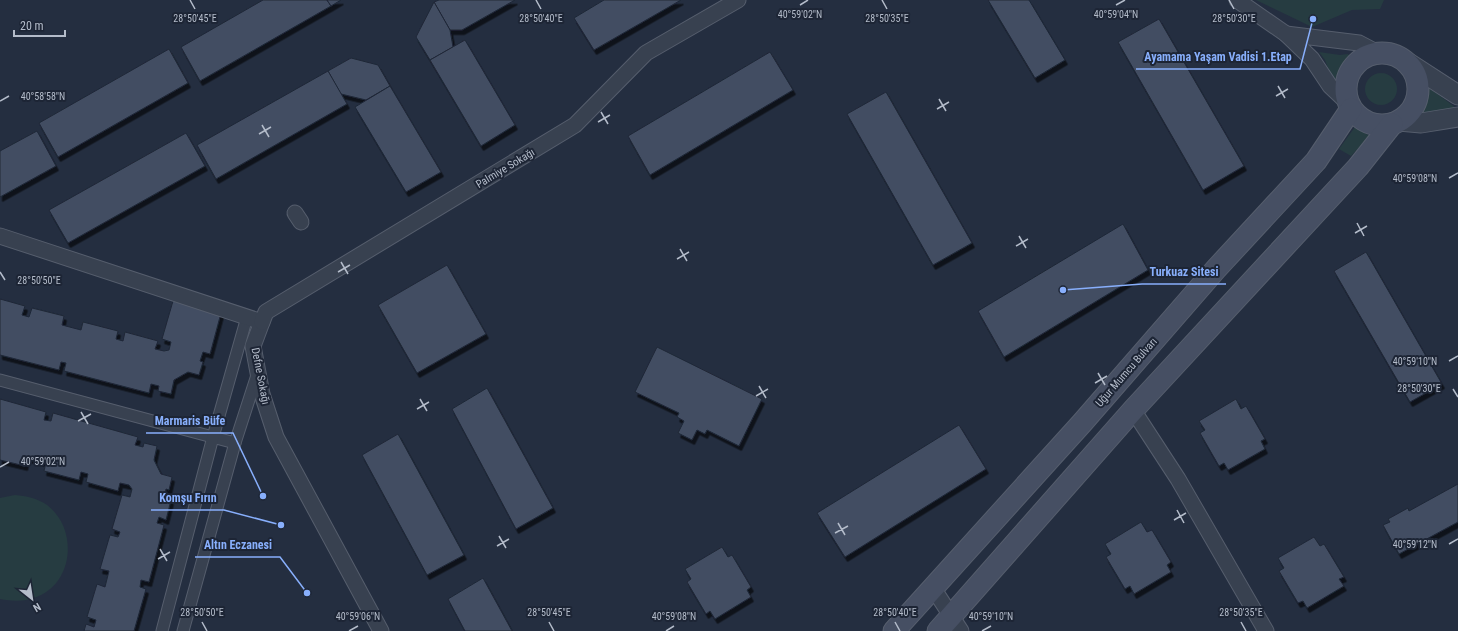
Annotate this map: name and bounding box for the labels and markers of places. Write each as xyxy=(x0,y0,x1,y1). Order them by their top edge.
callout: Ayamama Yaşam Vadisi 1.Etap xyxy=(1136,45,1300,69)
callout: Turkuaz Sitesi xyxy=(1142,260,1226,284)
callout: Marmaris Büfe xyxy=(146,409,233,433)
callout: Komşu Fırın xyxy=(151,486,224,510)
callout: Altın Eczanesi xyxy=(195,533,280,557)

